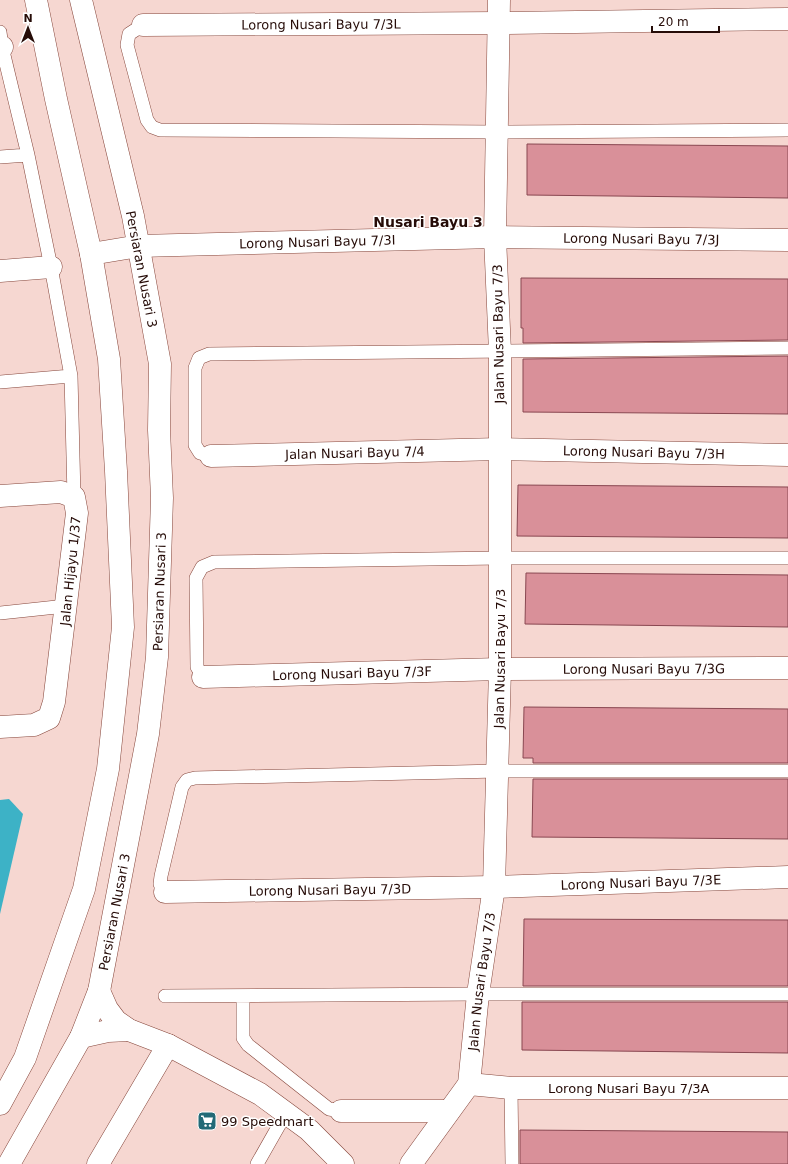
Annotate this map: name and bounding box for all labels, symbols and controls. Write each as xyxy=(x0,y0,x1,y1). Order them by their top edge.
north arrow xyxy=(8,8,48,48)
scale bar xyxy=(652,8,719,34)
text: N xyxy=(23,12,33,25)
text: 20 m xyxy=(658,15,689,29)
street label: Lorong Nusari Bayu 7/3L xyxy=(241,17,402,32)
street label: Persiaran Nusari 3 xyxy=(123,209,160,329)
district label: Nusari Bayu 3 xyxy=(373,214,483,230)
street label: Lorong Nusari Bayu 7/3J xyxy=(563,231,719,247)
street label: Lorong Nusari Bayu 7/3I xyxy=(239,233,396,251)
street label: Jalan Nusari Bayu 7/3 xyxy=(490,264,507,405)
street label: Lorong Nusari Bayu 7/3H xyxy=(563,443,725,462)
street label: Jalan Nusari Bayu 7/4 xyxy=(284,444,425,462)
street label: Jalan Hijayu 1/37 xyxy=(57,516,84,628)
street label: Persiaran Nusari 3 xyxy=(150,532,169,651)
street label: Jalan Nusari Bayu 7/3 xyxy=(491,589,508,730)
street label: Lorong Nusari Bayu 7/3G xyxy=(563,661,725,677)
street label: Lorong Nusari Bayu 7/3F xyxy=(272,664,432,683)
street label: Persiaran Nusari 3 xyxy=(96,852,133,972)
street label: Lorong Nusari Bayu 7/3E xyxy=(560,872,721,893)
street label: Lorong Nusari Bayu 7/3D xyxy=(249,881,411,899)
street label: Jalan Nusari Bayu 7/3 xyxy=(465,911,498,1053)
street label: Lorong Nusari Bayu 7/3A xyxy=(548,1081,710,1096)
supermarket icon: 99 Speedmart xyxy=(196,1110,218,1132)
place label: 99 Speedmart xyxy=(221,1114,314,1129)

